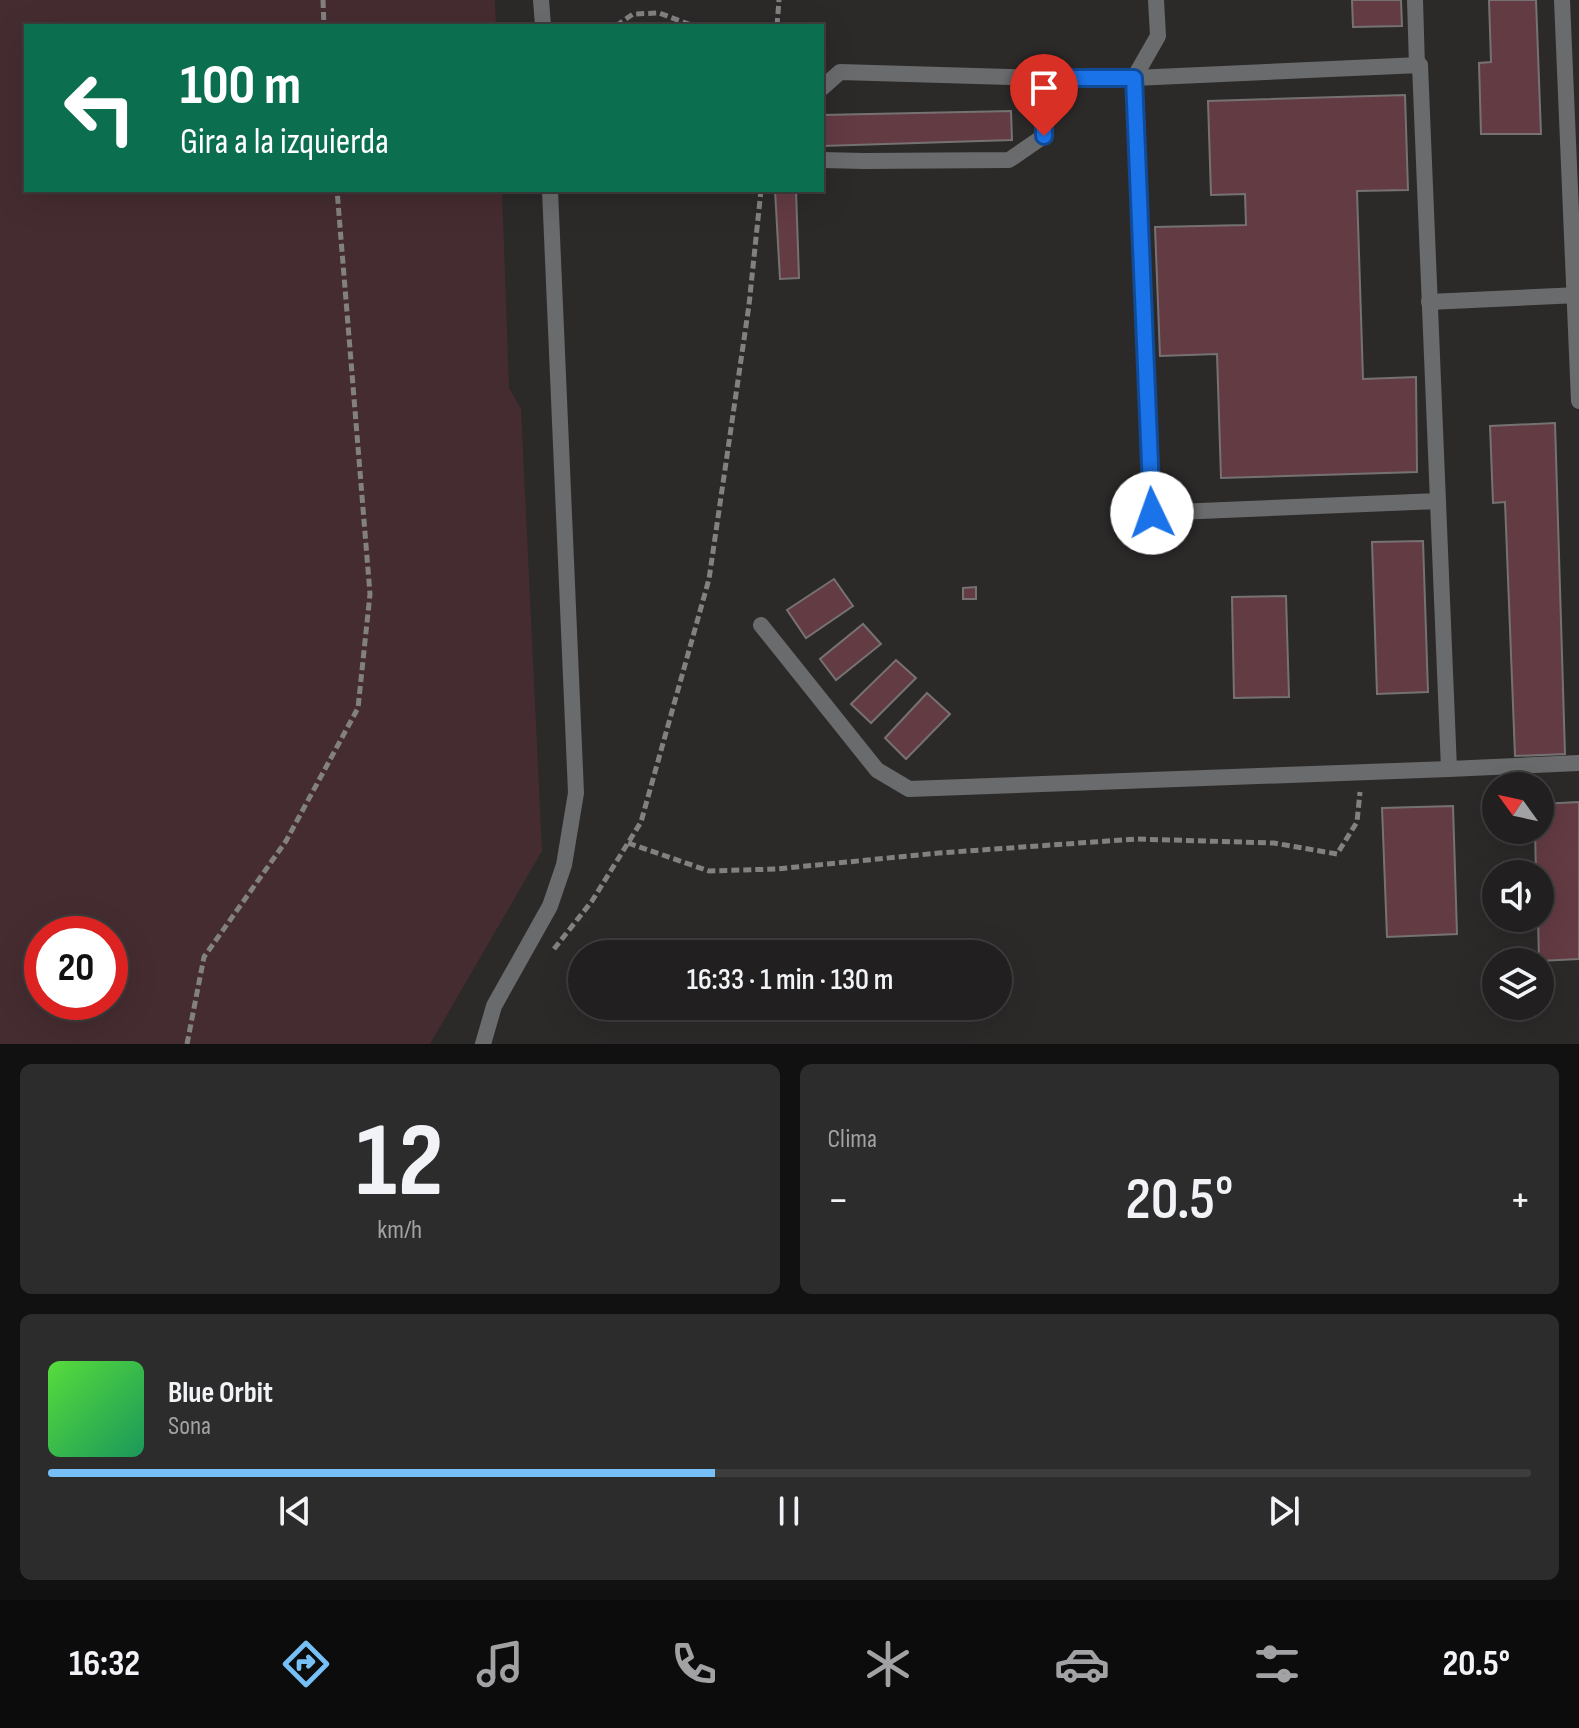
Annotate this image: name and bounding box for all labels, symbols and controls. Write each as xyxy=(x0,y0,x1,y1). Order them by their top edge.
text: 100 m xyxy=(180,53,301,120)
pin xyxy=(1010,54,1078,136)
icon: left xyxy=(48,56,152,160)
icon: arrive xyxy=(1022,66,1066,110)
text: Gira a la izquierda xyxy=(180,121,389,164)
position arrow xyxy=(1110,471,1194,555)
north arrow xyxy=(1482,772,1554,844)
map controls xyxy=(1482,772,1554,1020)
button: sound xyxy=(1482,860,1554,932)
speed limit sign: 20 xyxy=(24,916,128,1020)
button: layers xyxy=(1482,948,1554,1020)
text: 16:33 · 1 min · 130 m xyxy=(687,962,893,998)
text: 12 xyxy=(356,1100,444,1225)
text: Clima xyxy=(828,1124,877,1155)
text: 20.5° xyxy=(1125,1164,1233,1236)
text: − xyxy=(828,1174,849,1227)
text: + xyxy=(1509,1174,1531,1227)
text: km/h xyxy=(377,1215,422,1246)
text: Blue Orbit xyxy=(168,1375,273,1411)
text: Sona xyxy=(168,1411,211,1442)
icon: previous xyxy=(273,1489,317,1533)
icon: pause xyxy=(767,1489,811,1533)
icon: next xyxy=(1262,1489,1306,1533)
icon: directions xyxy=(278,1636,334,1692)
icon: music xyxy=(472,1636,528,1692)
icon: phone xyxy=(666,1636,722,1692)
icon: climate xyxy=(860,1636,916,1692)
icon: car xyxy=(1054,1636,1110,1692)
icon: filters xyxy=(1249,1636,1305,1692)
text: 16:32 xyxy=(69,1643,140,1686)
text: 20.5° xyxy=(1443,1643,1510,1686)

